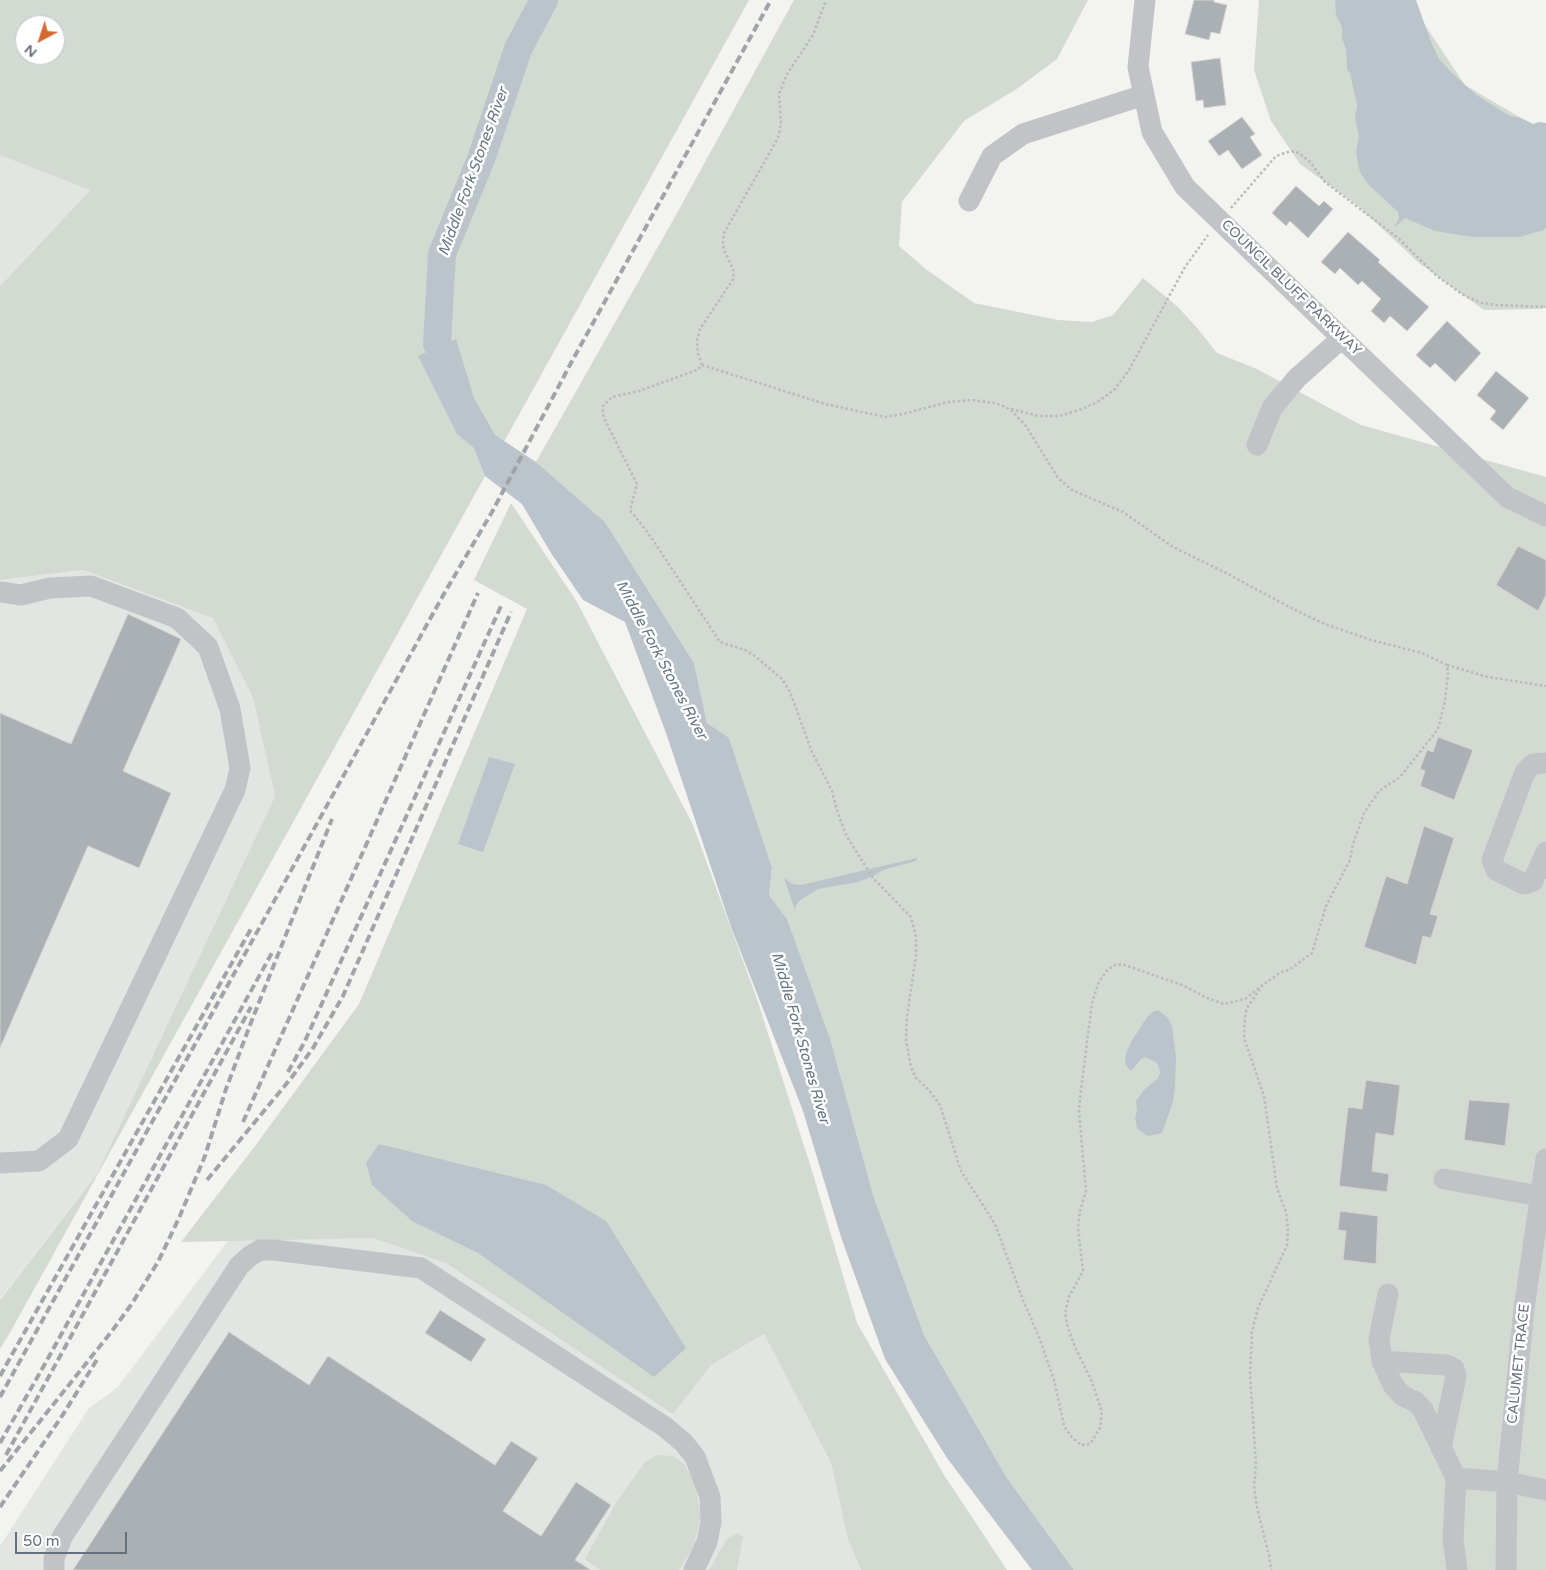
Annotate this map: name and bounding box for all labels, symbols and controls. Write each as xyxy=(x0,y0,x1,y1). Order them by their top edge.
north arrow xyxy=(15,15,65,65)
text: N xyxy=(21,41,40,61)
water label: Middle Fork Stones River xyxy=(435,86,513,258)
street label: COUNCIL BLUFF PARKWAY xyxy=(1217,217,1365,359)
water label: Middle Fork Stones River xyxy=(611,577,711,743)
water label: Middle Fork Stones River xyxy=(767,950,833,1126)
street label: CALUMET TRACE xyxy=(1504,1303,1534,1425)
scale bar xyxy=(18,1522,130,1554)
text: 50 m xyxy=(23,1532,60,1550)

